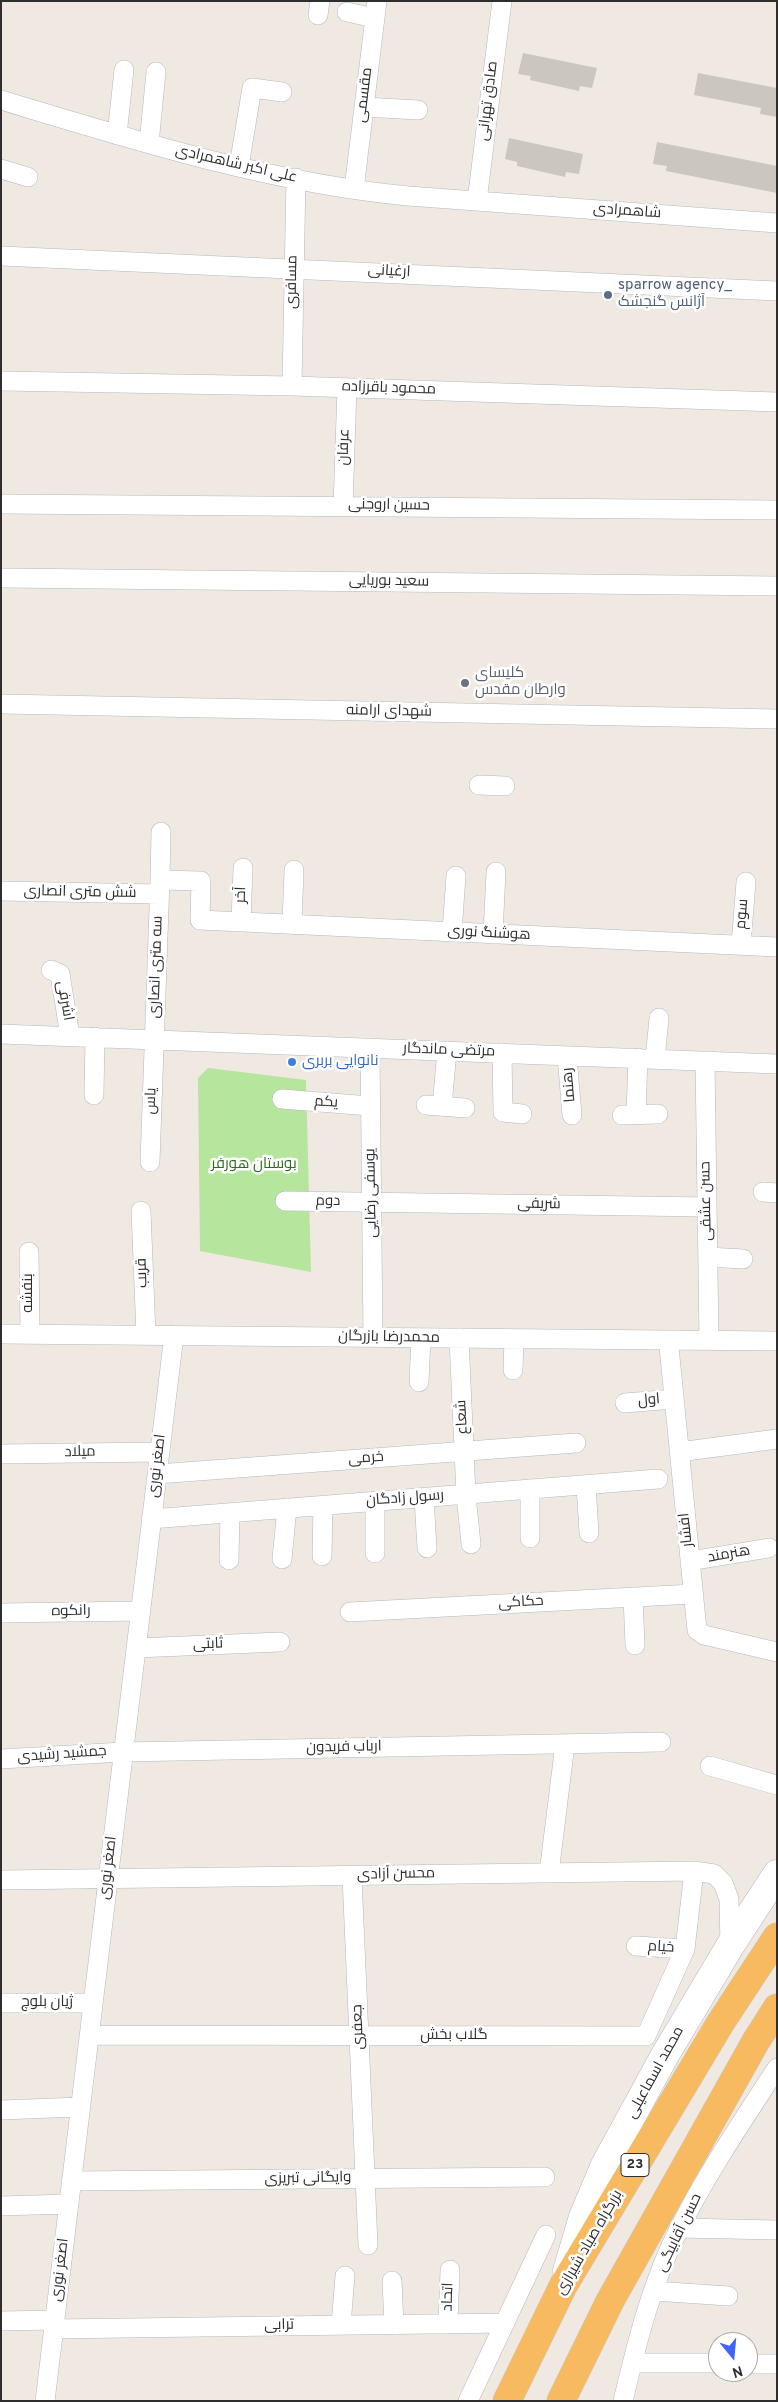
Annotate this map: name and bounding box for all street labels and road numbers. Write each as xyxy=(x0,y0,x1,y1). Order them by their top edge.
street label: صادق تهرانی xyxy=(475,60,503,142)
street label: مقسمی xyxy=(353,66,377,124)
street label: علی اکبر شاهمرادی xyxy=(173,142,299,188)
street label: شاهمرادی xyxy=(592,201,662,223)
street label: مسافری xyxy=(284,255,302,309)
street label: ارغیانی xyxy=(367,262,411,282)
street label: محمود باقرزاده xyxy=(342,378,436,400)
street label: عرفان xyxy=(335,428,355,466)
street label: حسین اروجنی xyxy=(348,496,430,516)
street label: سعید بوریایی xyxy=(349,572,429,592)
street label: شهدای ارامنه xyxy=(346,702,432,722)
street label: شش متری انصاری xyxy=(23,883,137,903)
street label: آخر xyxy=(233,886,251,904)
street label: سوم xyxy=(733,898,753,930)
street label: سه متری انصاری xyxy=(146,915,168,1019)
street label: هوشنگ نوری xyxy=(447,923,531,945)
street label: اشرفی xyxy=(52,980,76,1022)
street label: مرتضی ماندگار xyxy=(403,1040,495,1062)
street label: رهنما xyxy=(560,1067,580,1103)
street label: یاس xyxy=(143,1087,161,1115)
street label: یکم xyxy=(314,1093,338,1113)
street label: یوسفی رضایی xyxy=(362,1148,382,1238)
street label: حسن عشقی xyxy=(697,1161,717,1241)
street label: دوم xyxy=(315,1193,341,1211)
street label: شریفی xyxy=(517,1196,561,1214)
street label: قریب xyxy=(133,1258,153,1288)
street label: بنفشه xyxy=(20,1273,38,1313)
street label: محمدرضا بازرگان xyxy=(338,1328,440,1348)
street label: اول xyxy=(637,1391,661,1411)
street label: شعاع xyxy=(453,1399,473,1435)
street label: اصغر نوری xyxy=(145,1433,171,1499)
street label: میلاد xyxy=(64,1444,96,1462)
street label: خرمی xyxy=(348,1449,384,1469)
street label: رسول زادگان xyxy=(365,1487,445,1511)
street label: افشار xyxy=(676,1512,698,1548)
street label: هنرمند xyxy=(706,1542,752,1568)
street label: حکاکی xyxy=(498,1593,544,1613)
street label: رانکوه xyxy=(51,1603,91,1621)
street label: ثابتی xyxy=(193,1635,223,1655)
street label: ارباب فریدون xyxy=(306,1738,382,1758)
street label: جمشید رشیدی xyxy=(17,1743,107,1767)
street label: اصغر نوری xyxy=(96,1835,122,1901)
street label: محسن آزادی xyxy=(357,1865,435,1885)
street label: خیام xyxy=(647,1938,675,1958)
street label: ژیان بلوچ xyxy=(21,1994,73,2012)
street label: جعفری xyxy=(349,2004,369,2050)
street label: محمد اسماعیلی xyxy=(623,2024,689,2122)
street label: گلاب بخش xyxy=(420,2027,488,2045)
road number: 23 xyxy=(621,2154,649,2176)
street label: وایگانی تبریزی xyxy=(264,2169,352,2189)
street label: بزرگراه صیاد شیرازی xyxy=(553,2187,627,2299)
street label: حسن آقابیگی xyxy=(653,2191,707,2275)
street label: اصغر نوری xyxy=(48,2237,74,2303)
street label: اتحاد xyxy=(440,2282,458,2312)
street label: ترابی xyxy=(264,2317,294,2335)

